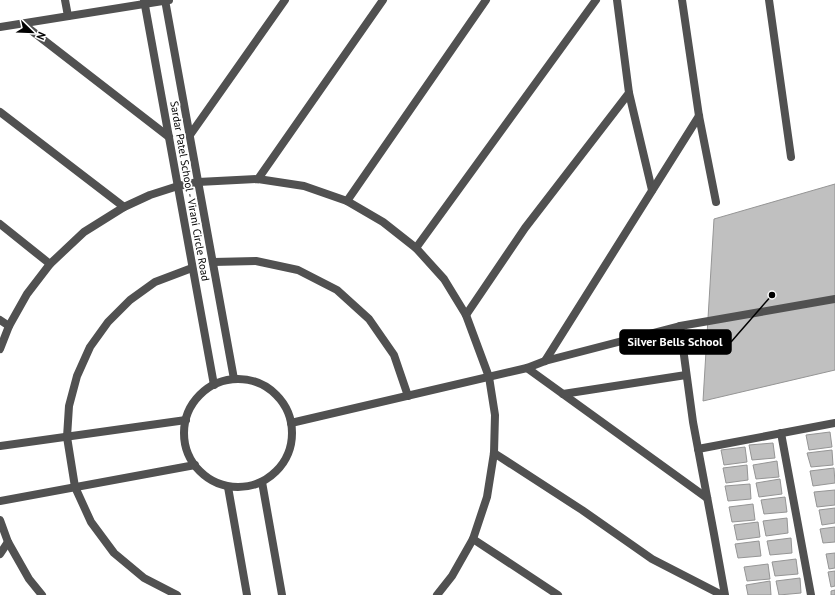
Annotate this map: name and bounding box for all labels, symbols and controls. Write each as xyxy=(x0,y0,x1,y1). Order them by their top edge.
north arrow xyxy=(12,12,52,52)
text: N xyxy=(33,30,49,42)
street label: Sardar Patel School - Virani Circle Road xyxy=(167,100,213,282)
callout: Silver Bells School xyxy=(620,330,731,354)
text: Silver Bells School xyxy=(628,334,723,349)

